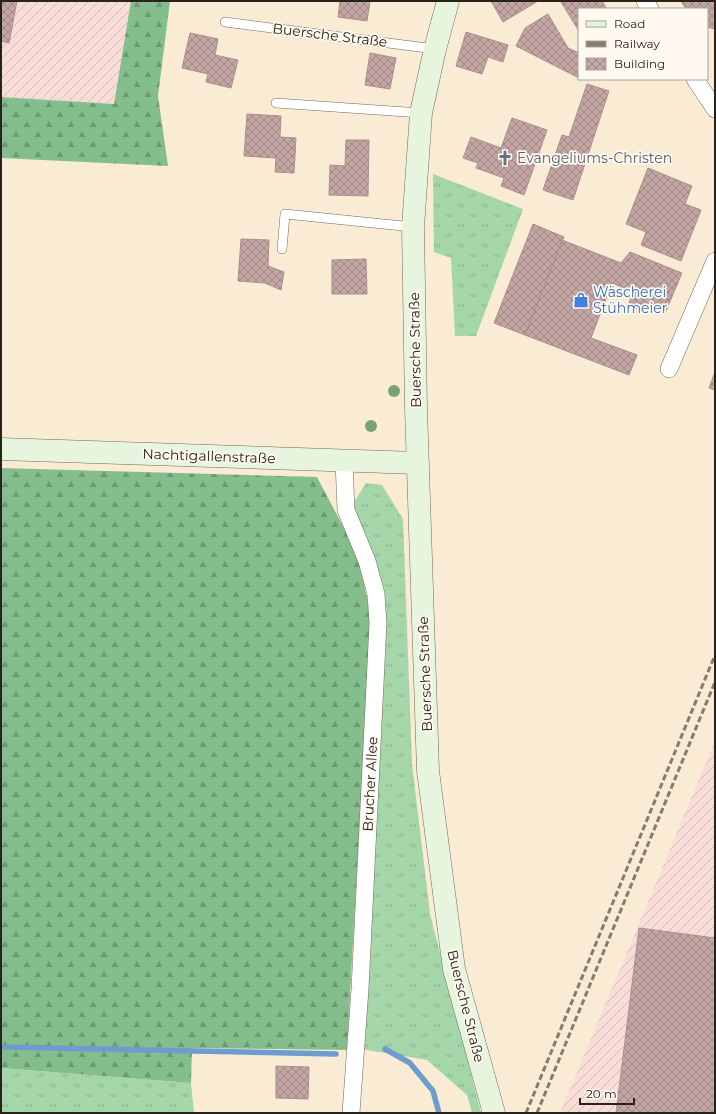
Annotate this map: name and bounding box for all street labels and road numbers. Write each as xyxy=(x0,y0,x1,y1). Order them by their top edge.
street label: Buersche Straße xyxy=(272,19,388,51)
street label: Buersche Straße xyxy=(405,292,425,408)
street label: Nachtigallenstraße xyxy=(142,445,276,467)
street label: Buersche Straße xyxy=(414,616,436,732)
street label: Brucher Allee xyxy=(359,736,381,832)
street label: Buersche Straße xyxy=(443,948,489,1064)

